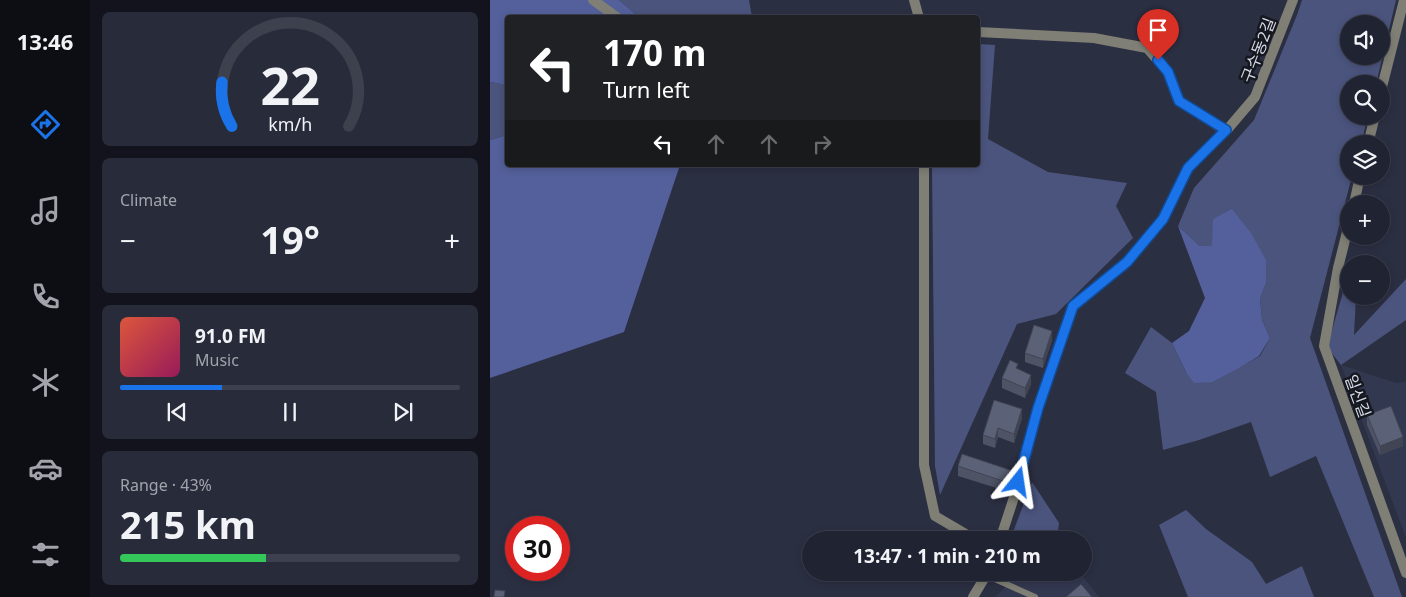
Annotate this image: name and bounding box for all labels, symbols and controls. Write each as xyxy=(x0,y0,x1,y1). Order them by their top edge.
pin xyxy=(1137,9,1179,60)
street label: 구수동2길 xyxy=(1236,14,1280,86)
map controls xyxy=(1340,15,1390,305)
button: sound xyxy=(1340,15,1390,65)
icon: arrive xyxy=(1144,16,1172,44)
text: 13:46 xyxy=(17,26,73,56)
text: 170 m xyxy=(603,29,706,76)
icon: left xyxy=(520,35,585,100)
text: 22 xyxy=(260,49,320,120)
text: Turn left xyxy=(603,74,690,104)
button: search xyxy=(1340,75,1390,125)
icon: directions xyxy=(28,107,63,142)
text: km/h xyxy=(268,112,312,136)
icon: left xyxy=(649,130,677,158)
icon: ahead xyxy=(702,130,730,158)
icon: ahead xyxy=(755,130,783,158)
icon: right xyxy=(808,130,836,158)
button: layers xyxy=(1340,135,1390,185)
text: Climate xyxy=(120,189,177,211)
icon: music xyxy=(28,193,63,228)
button: + xyxy=(1340,195,1390,245)
text: 19° xyxy=(260,213,320,265)
text: − xyxy=(120,221,136,259)
text: + xyxy=(444,221,460,259)
button: − xyxy=(1340,255,1390,305)
icon: phone xyxy=(28,279,63,314)
text: 91.0 FM xyxy=(195,323,266,349)
text: Music xyxy=(195,349,239,371)
icon: climate xyxy=(28,365,63,400)
street label: 일신길 xyxy=(1340,371,1376,421)
icon: previous xyxy=(163,398,191,426)
icon: pause xyxy=(276,398,304,426)
icon: next xyxy=(389,398,417,426)
icon: car xyxy=(28,451,63,486)
position arrow xyxy=(991,455,1043,507)
text: Range · 43% xyxy=(120,474,212,496)
text: 215 km xyxy=(120,498,256,550)
speed limit sign: 30 xyxy=(505,516,570,581)
icon: filters xyxy=(28,537,63,572)
text: 13:47 · 1 min · 210 m xyxy=(853,543,1041,569)

